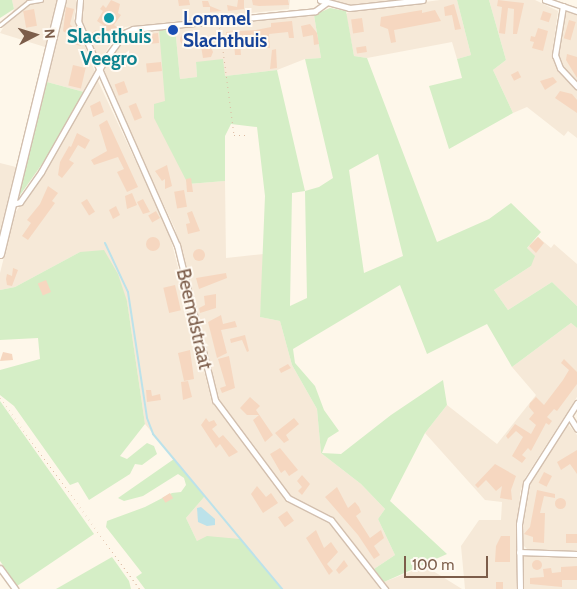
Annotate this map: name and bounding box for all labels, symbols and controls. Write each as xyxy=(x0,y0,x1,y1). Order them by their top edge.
place label: Lommel Slachthuis xyxy=(183,8,267,52)
north arrow xyxy=(10,10,60,60)
marker: Slachthuis Veegro xyxy=(103,12,115,24)
marker: Lommel Slachthuis xyxy=(167,24,179,36)
place label: Slachthuis Veegro xyxy=(67,26,151,70)
text: N xyxy=(41,28,59,39)
street label: Beemdstraat xyxy=(171,266,217,372)
scale bar xyxy=(407,546,491,578)
text: 100 m xyxy=(412,556,454,574)

